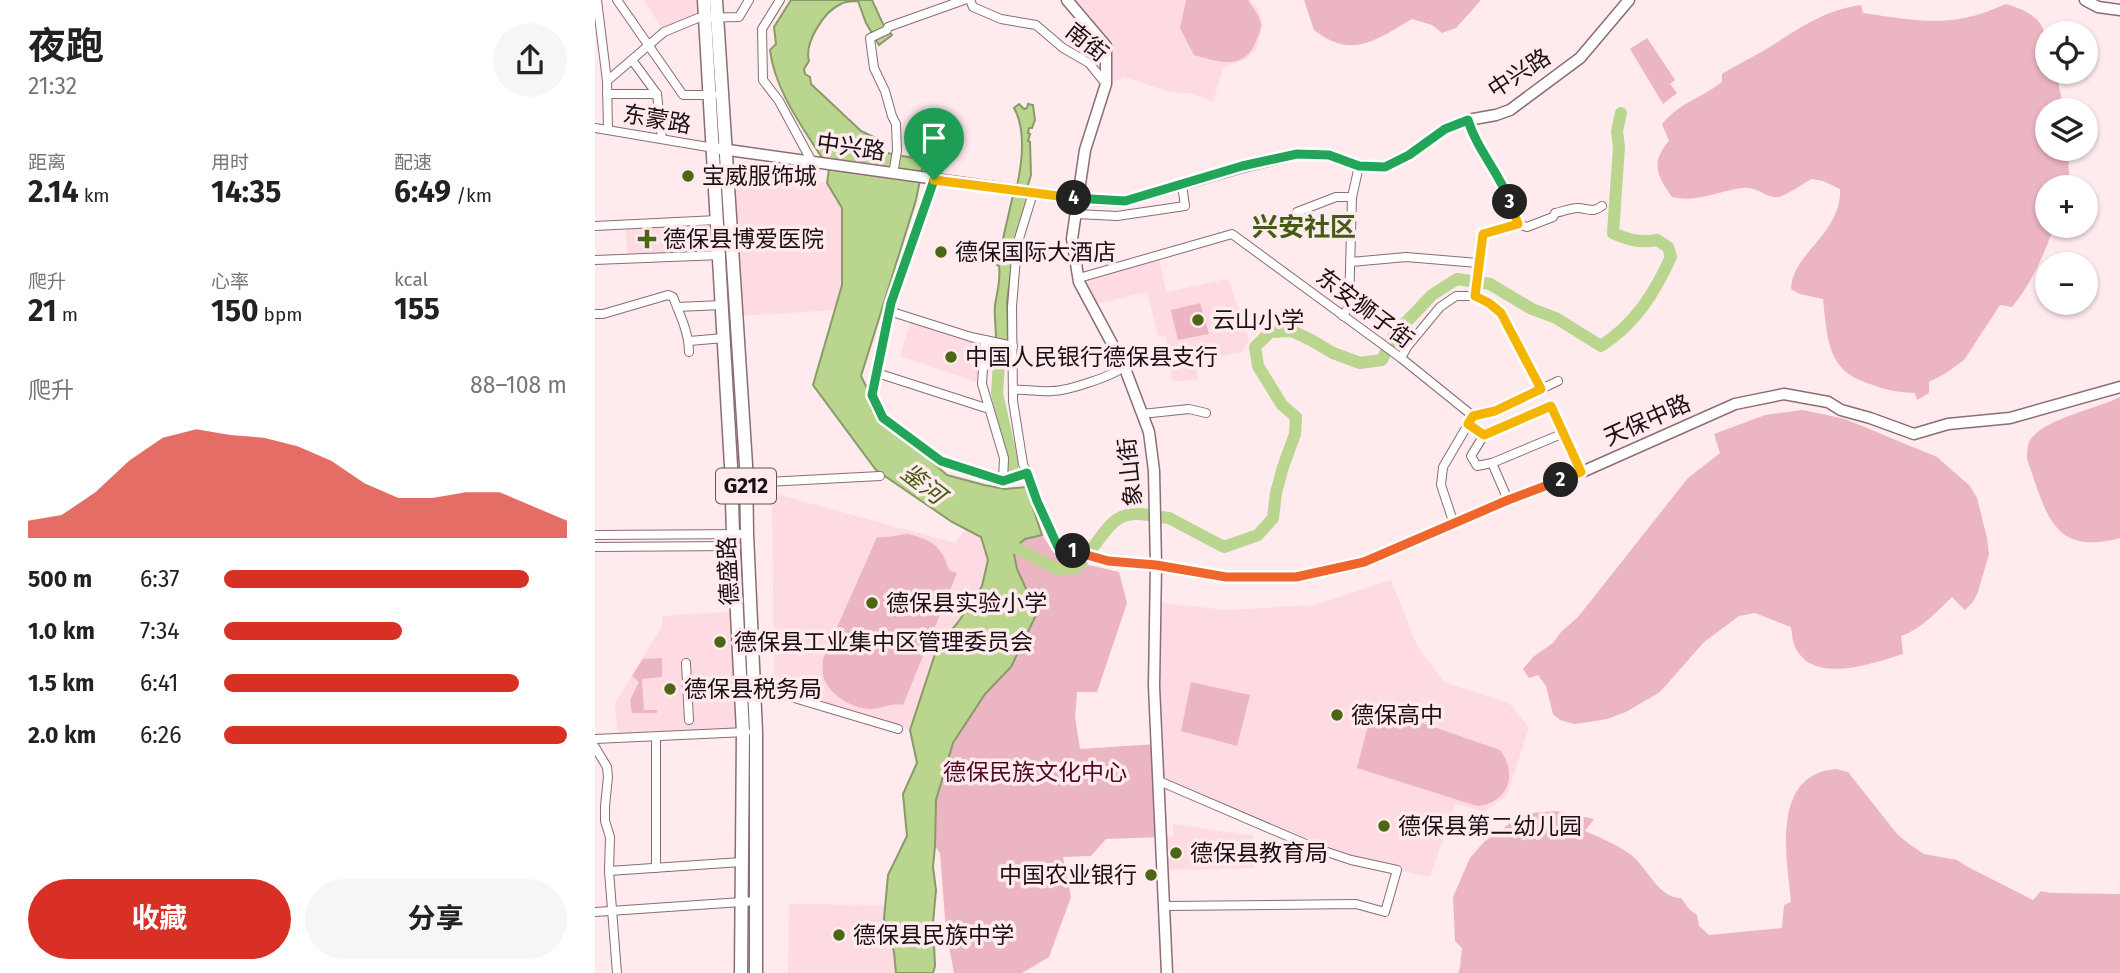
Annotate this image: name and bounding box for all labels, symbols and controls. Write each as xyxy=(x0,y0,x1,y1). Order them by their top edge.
street label: 南街 xyxy=(1060,17,1114,67)
map controls xyxy=(2035,21,2098,315)
button: locate xyxy=(2035,21,2098,84)
text: 夜跑 xyxy=(28,23,104,69)
button: share xyxy=(493,23,567,97)
street label: 中兴路 xyxy=(1482,42,1556,104)
text: 21:32 xyxy=(28,72,77,100)
button: layers xyxy=(2035,98,2098,161)
street label: 东蒙路 xyxy=(621,99,693,139)
pin xyxy=(904,108,964,180)
icon: arrive xyxy=(915,119,953,157)
street label: 中兴路 xyxy=(815,128,887,166)
text: 距离 xyxy=(28,151,66,174)
text: 用时 xyxy=(211,151,249,174)
text: 配速 xyxy=(394,151,432,174)
place label: 宝威服饰城 xyxy=(702,162,817,190)
marker: 宝威服饰城 xyxy=(680,168,696,184)
text: 2.14 xyxy=(28,174,79,210)
text: 14:35 xyxy=(211,174,281,210)
text: 6:49 xyxy=(394,174,451,210)
button: + xyxy=(2035,175,2098,238)
pin: 4 xyxy=(1057,180,1091,216)
text: km xyxy=(79,184,110,207)
text: /km xyxy=(451,184,492,207)
pin: 3 xyxy=(1493,184,1527,220)
text: 4 xyxy=(1068,186,1079,209)
text: 3 xyxy=(1505,190,1514,213)
district label: 兴安社区 xyxy=(1252,212,1356,243)
place label: 德保县博爱医院 xyxy=(663,225,824,253)
marker: 德保县博爱医院 xyxy=(637,229,657,249)
place label: 德保国际大酒店 xyxy=(955,238,1116,266)
marker: 德保国际大酒店 xyxy=(933,244,949,260)
button: − xyxy=(2035,252,2098,315)
street label: 东安狮子街 xyxy=(1311,262,1419,354)
text: kcal xyxy=(394,268,428,291)
text: 爬升 xyxy=(28,270,66,293)
text: 心率 xyxy=(211,270,249,293)
text: 155 xyxy=(394,291,440,327)
text: 21 xyxy=(28,293,57,329)
text: 150 xyxy=(211,293,259,329)
text: m xyxy=(57,303,78,326)
text: bpm xyxy=(259,303,302,326)
place label: 云山小学 xyxy=(1212,306,1304,334)
marker: 云山小学 xyxy=(1190,312,1206,328)
place label: 中国人民银行德保县支行 xyxy=(965,343,1218,371)
marker: 中国人民银行德保县支行 xyxy=(943,349,959,365)
text: 88–108 m xyxy=(470,371,567,399)
text: 爬升 xyxy=(28,376,74,404)
street label: 天保中路 xyxy=(1599,389,1695,451)
street label: 象山街 xyxy=(1112,436,1148,508)
water label: 鉴河 xyxy=(895,458,954,512)
pin: 2 xyxy=(1543,462,1579,498)
road number: G212 xyxy=(716,468,776,504)
text: 2 xyxy=(1556,468,1565,491)
pin: 1 xyxy=(1056,534,1091,568)
street label: 德盛路 xyxy=(712,536,744,606)
text: 1 xyxy=(1068,539,1077,562)
text: 500 m xyxy=(28,565,92,593)
text: 6:37 xyxy=(140,565,180,593)
place label: 德保县实验小学 xyxy=(886,589,1047,617)
marker: 德保县实验小学 xyxy=(864,595,880,611)
text: 1.0 km xyxy=(28,617,95,645)
text: 7:34 xyxy=(140,617,180,645)
place label: 德保县工业集中区管理委员会 xyxy=(734,628,1033,656)
marker: 德保县工业集中区管理委员会 xyxy=(712,634,728,650)
text: 1.5 km xyxy=(28,669,94,697)
text: 6:41 xyxy=(140,669,179,697)
place label: 德保县税务局 xyxy=(684,675,822,703)
marker: 德保县税务局 xyxy=(662,681,678,697)
place label: 德保高中 xyxy=(1351,701,1443,729)
marker: 德保高中 xyxy=(1329,707,1345,723)
text: 2.0 km xyxy=(28,721,96,749)
text: 6:26 xyxy=(140,721,181,749)
park label: 德保民族文化中心 xyxy=(943,758,1127,786)
place label: 德保县第二幼儿园 xyxy=(1398,812,1582,840)
marker: 德保县第二幼儿园 xyxy=(1376,818,1392,834)
place label: 德保县教育局 xyxy=(1190,839,1328,867)
marker: 德保县教育局 xyxy=(1168,845,1184,861)
place label: 中国农业银行 xyxy=(999,861,1137,889)
marker: 中国农业银行 xyxy=(1143,867,1159,883)
button: 收藏 xyxy=(28,879,291,959)
button: 分享 xyxy=(305,879,567,959)
place label: 德保县民族中学 xyxy=(853,921,1014,949)
marker: 德保县民族中学 xyxy=(831,927,847,943)

